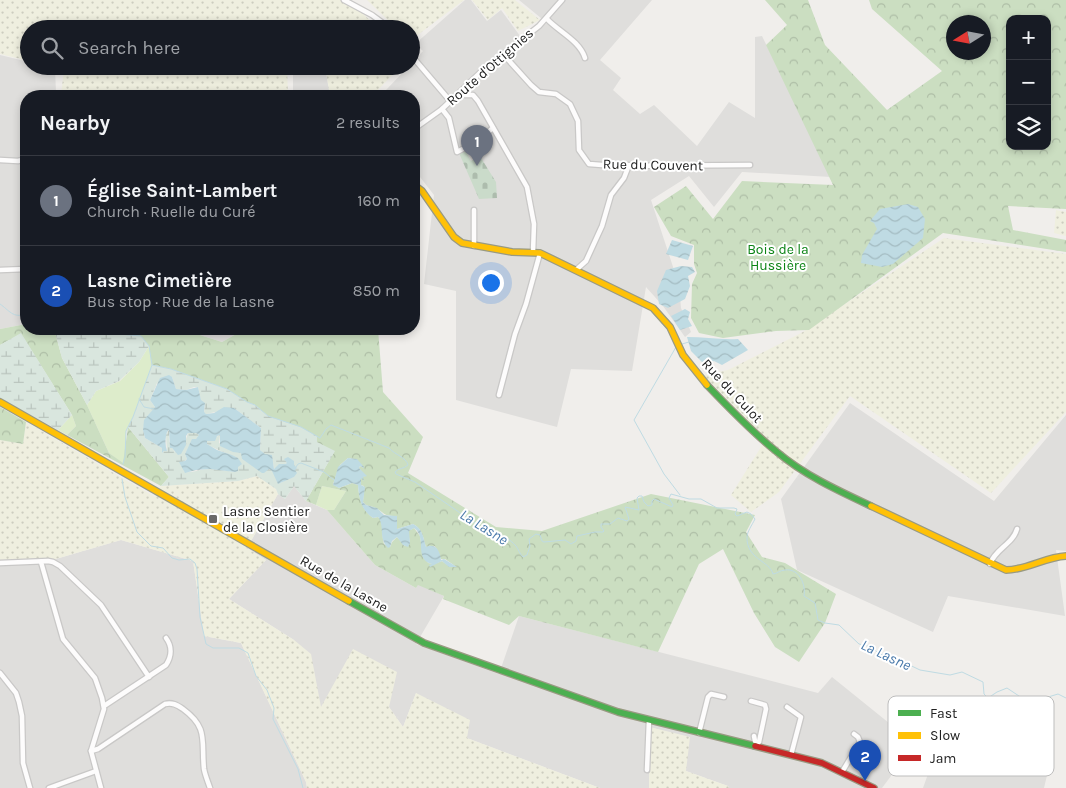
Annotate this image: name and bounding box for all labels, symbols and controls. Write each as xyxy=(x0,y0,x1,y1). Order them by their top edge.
north arrow xyxy=(946,15,991,60)
map controls xyxy=(1006,15,1051,150)
button: + xyxy=(1006,15,1051,60)
search box xyxy=(20,20,420,75)
street label: Route d'Ottignies xyxy=(443,25,537,109)
icon: search xyxy=(38,34,66,62)
text: Search here xyxy=(78,37,180,59)
button: − xyxy=(1006,60,1051,105)
button: layers xyxy=(1006,105,1051,150)
text: Nearby xyxy=(40,111,110,135)
text: 2 results xyxy=(336,113,400,132)
pin: 1 xyxy=(461,125,493,166)
street label: Rue du Couvent xyxy=(603,156,703,174)
text: Église Saint-Lambert xyxy=(87,180,277,202)
text: 1 xyxy=(53,191,59,210)
text: 160 m xyxy=(357,191,400,210)
text: Church · Ruelle du Curé xyxy=(87,202,255,221)
park label: Bois de la Hussière xyxy=(747,241,809,274)
text: Lasne Cimetière xyxy=(87,270,232,292)
your location xyxy=(478,270,504,296)
text: 2 xyxy=(51,281,61,300)
text: 850 m xyxy=(353,281,400,300)
text: Bus stop · Rue de la Lasne xyxy=(87,292,274,311)
street label: Rue du Culot xyxy=(698,355,766,427)
place label: Lasne Sentier de la Closière xyxy=(223,503,310,536)
water label: La Lasne xyxy=(457,505,511,549)
marker: Lasne Sentier de la Closière xyxy=(207,513,219,525)
street label: Rue de la Lasne xyxy=(297,552,391,616)
water label: La Lasne xyxy=(858,636,914,674)
legend xyxy=(888,696,1054,776)
text: Fast xyxy=(930,705,957,722)
text: Slow xyxy=(930,727,960,744)
pin: 2 xyxy=(849,740,881,781)
text: Jam xyxy=(930,750,956,767)

